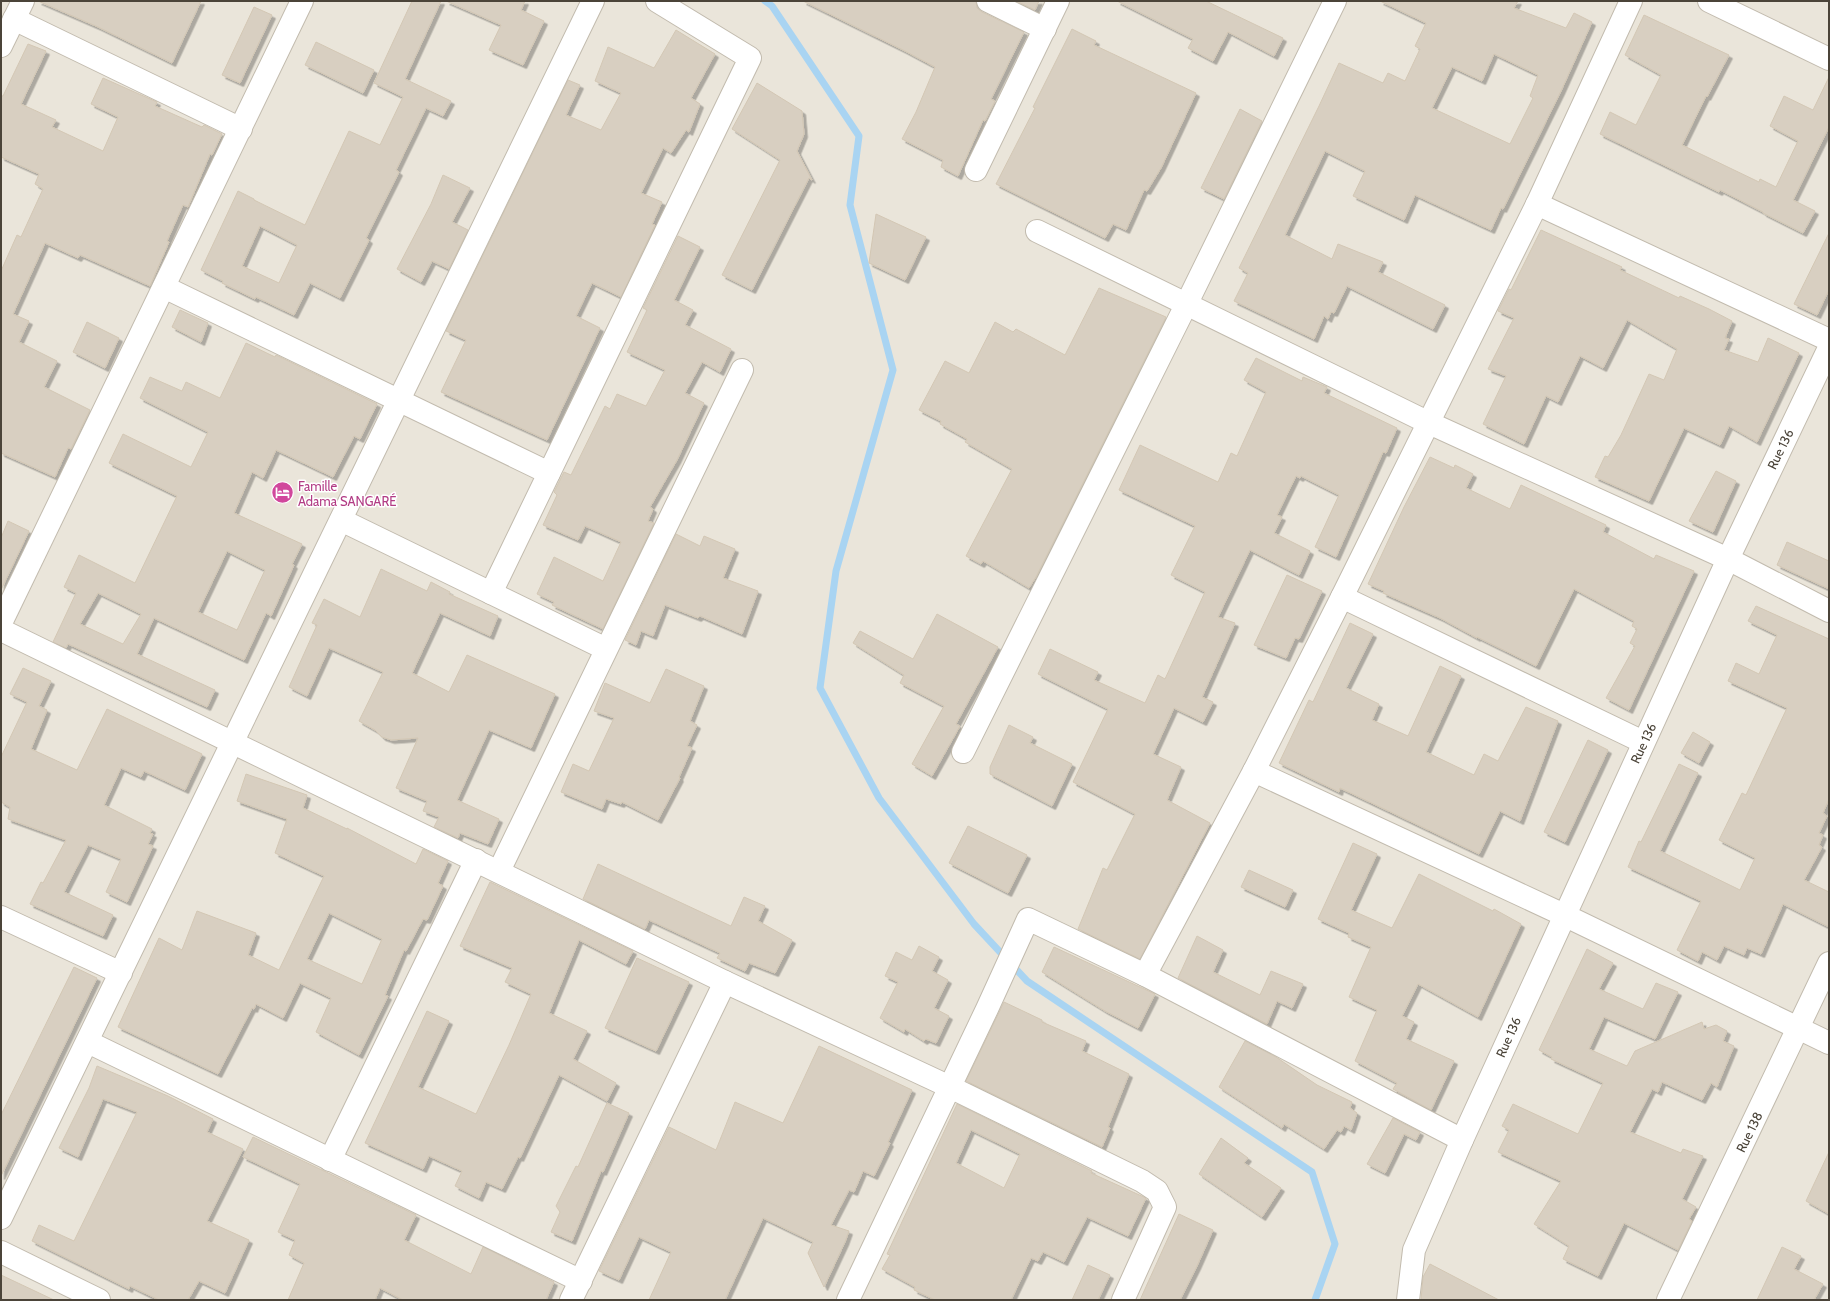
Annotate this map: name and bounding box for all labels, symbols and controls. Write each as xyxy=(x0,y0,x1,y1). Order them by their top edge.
street label: Rue 136 xyxy=(1763,426,1797,472)
place label: Famille Adama SANGARÉ xyxy=(298,478,396,509)
hotel icon: Famille Adama SANGARÉ xyxy=(270,480,296,506)
street label: Rue 136 xyxy=(1627,720,1659,766)
street label: Rue 136 xyxy=(1492,1014,1524,1060)
street label: Rue 138 xyxy=(1732,1109,1766,1155)

